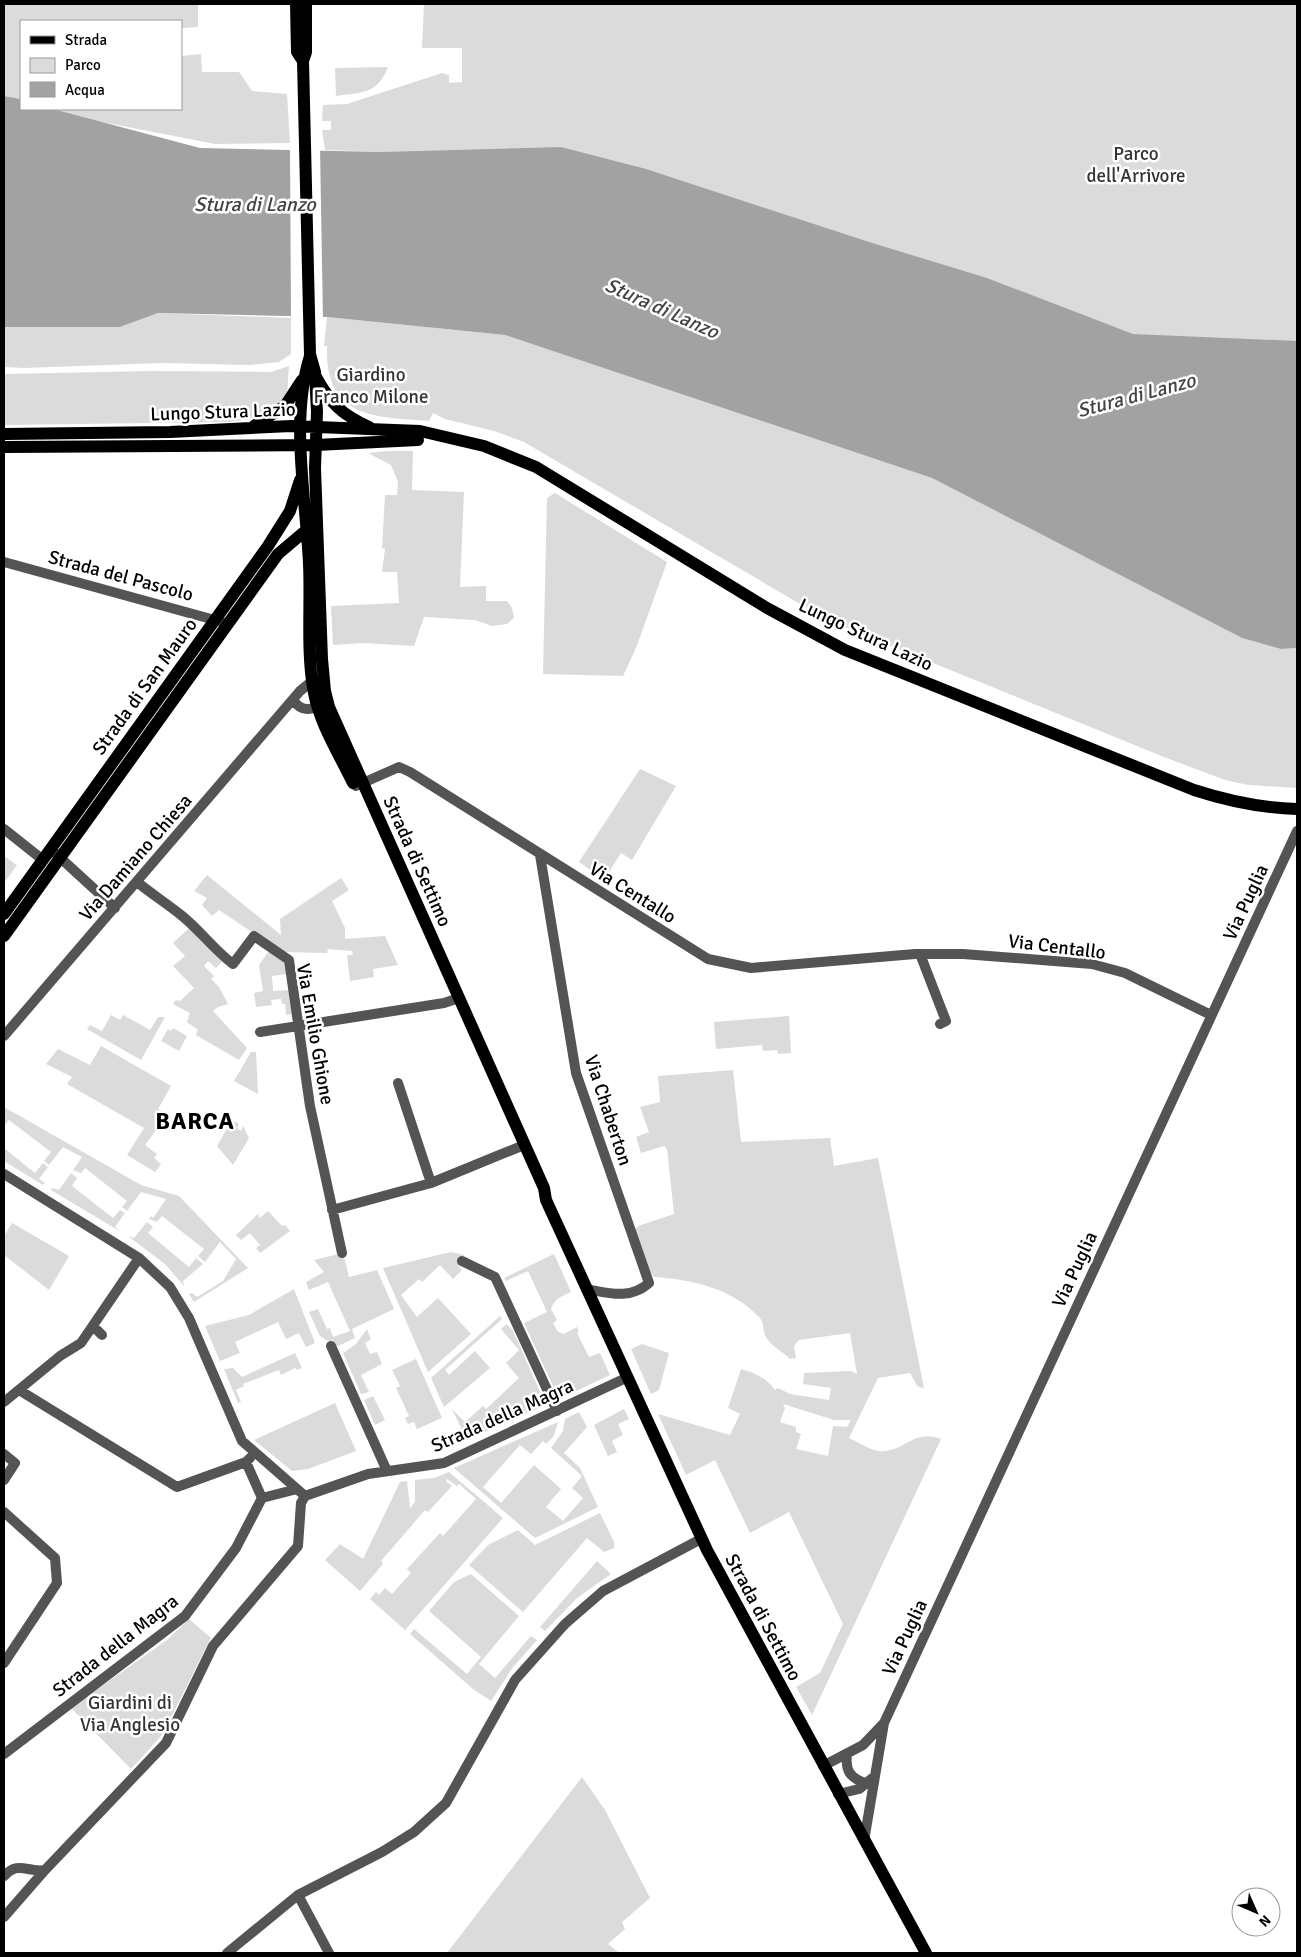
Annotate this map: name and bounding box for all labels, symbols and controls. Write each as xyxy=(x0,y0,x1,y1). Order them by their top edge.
legend xyxy=(20,20,182,110)
text: Strada xyxy=(65,31,107,49)
text: Parco xyxy=(65,56,101,74)
text: Acqua xyxy=(65,81,105,99)
park label: Parco dell'Arrivore xyxy=(1086,142,1186,188)
water label: Stura di Lanzo xyxy=(194,192,317,217)
water label: Stura di Lanzo xyxy=(601,272,724,345)
park label: Giardino Franco Milone xyxy=(314,363,428,409)
water label: Stura di Lanzo xyxy=(1074,367,1200,423)
street label: Lungo Stura Lazio xyxy=(150,397,296,427)
street label: Strada del Pascolo xyxy=(46,545,196,607)
street label: Lungo Stura Lazio xyxy=(795,593,937,677)
street label: Strada di San Mauro xyxy=(87,613,203,760)
street label: Via Damiano Chiesa xyxy=(74,789,197,926)
street label: Strada di Settimo xyxy=(378,792,457,931)
street label: Via Centallo xyxy=(585,857,680,929)
street label: Via Puglia xyxy=(1218,861,1274,944)
street label: Via Centallo xyxy=(1007,929,1107,965)
street label: Via Emilio Ghione xyxy=(291,962,339,1107)
street label: Via Chaberton xyxy=(579,1052,637,1169)
district label: BARCA xyxy=(155,1106,235,1136)
street label: Via Puglia xyxy=(1047,1228,1103,1311)
street label: Strada della Magra xyxy=(428,1374,577,1458)
street label: Strada di Settimo xyxy=(720,1550,807,1685)
street label: Strada della Magra xyxy=(48,1589,183,1702)
street label: Via Puglia xyxy=(877,1596,933,1679)
park label: Giardini di Via Anglesio xyxy=(80,1691,180,1737)
north arrow xyxy=(1231,1887,1281,1937)
text: N xyxy=(1255,1911,1274,1930)

